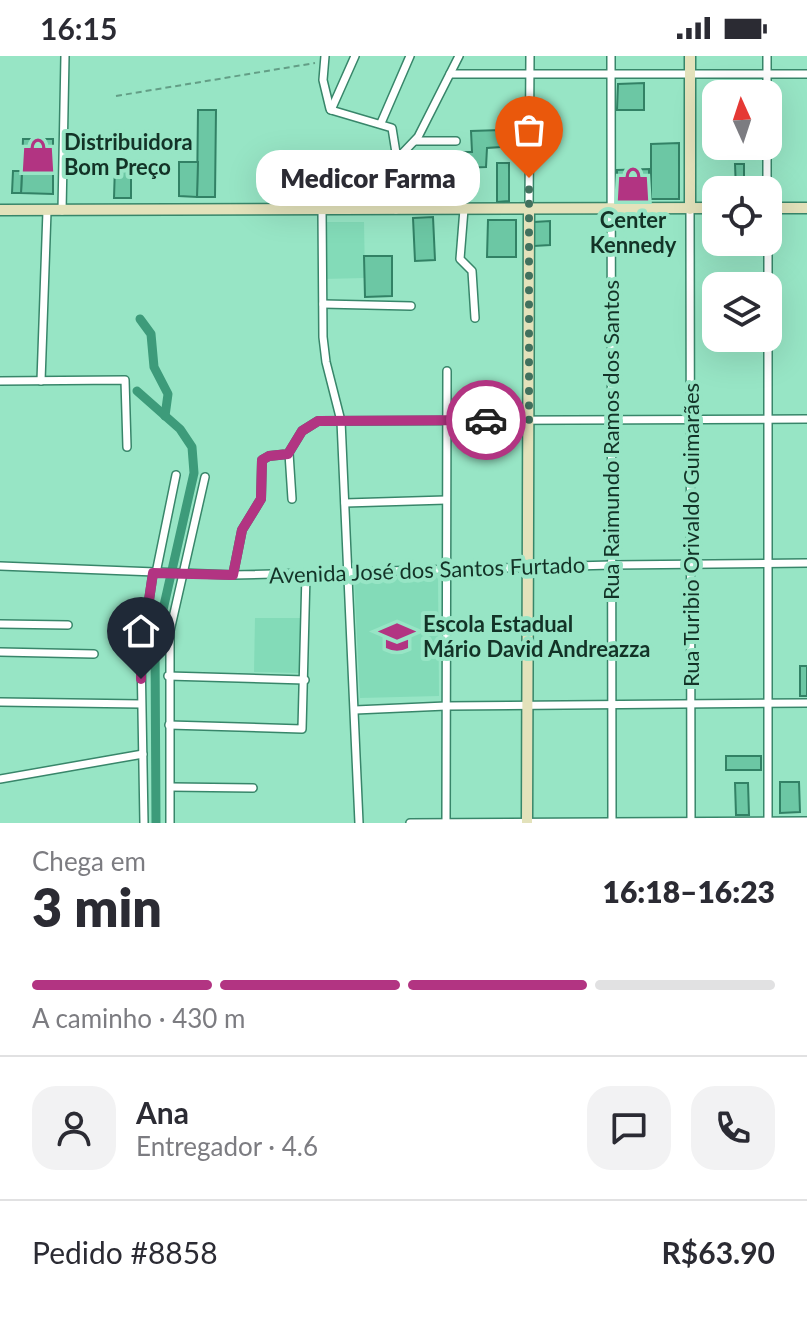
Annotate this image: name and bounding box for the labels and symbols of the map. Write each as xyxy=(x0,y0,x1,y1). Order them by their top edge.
north arrow xyxy=(702,80,782,160)
pin xyxy=(495,96,563,178)
place label: Distribuidora Bom Preço xyxy=(64,128,193,180)
shop icon: Distribuidora Bom Preço xyxy=(19,136,57,174)
callout: Medicor Farma xyxy=(257,150,481,206)
shop icon: Center Kennedy xyxy=(614,165,652,203)
place label: Center Kennedy xyxy=(590,206,677,258)
street label: Rua Raimundo Ramos dos Santos xyxy=(597,280,624,600)
courier xyxy=(446,380,526,460)
street label: Rua Turibio Orivaldo Guimarães xyxy=(677,383,704,687)
street label: Avenida José dos Santos Furtado xyxy=(268,550,586,589)
pin xyxy=(107,597,175,679)
place label: Escola Estadual Mário David Andreazza xyxy=(423,610,650,662)
school or university icon: Escola Estadual Mário David Andreazza xyxy=(378,618,416,656)

